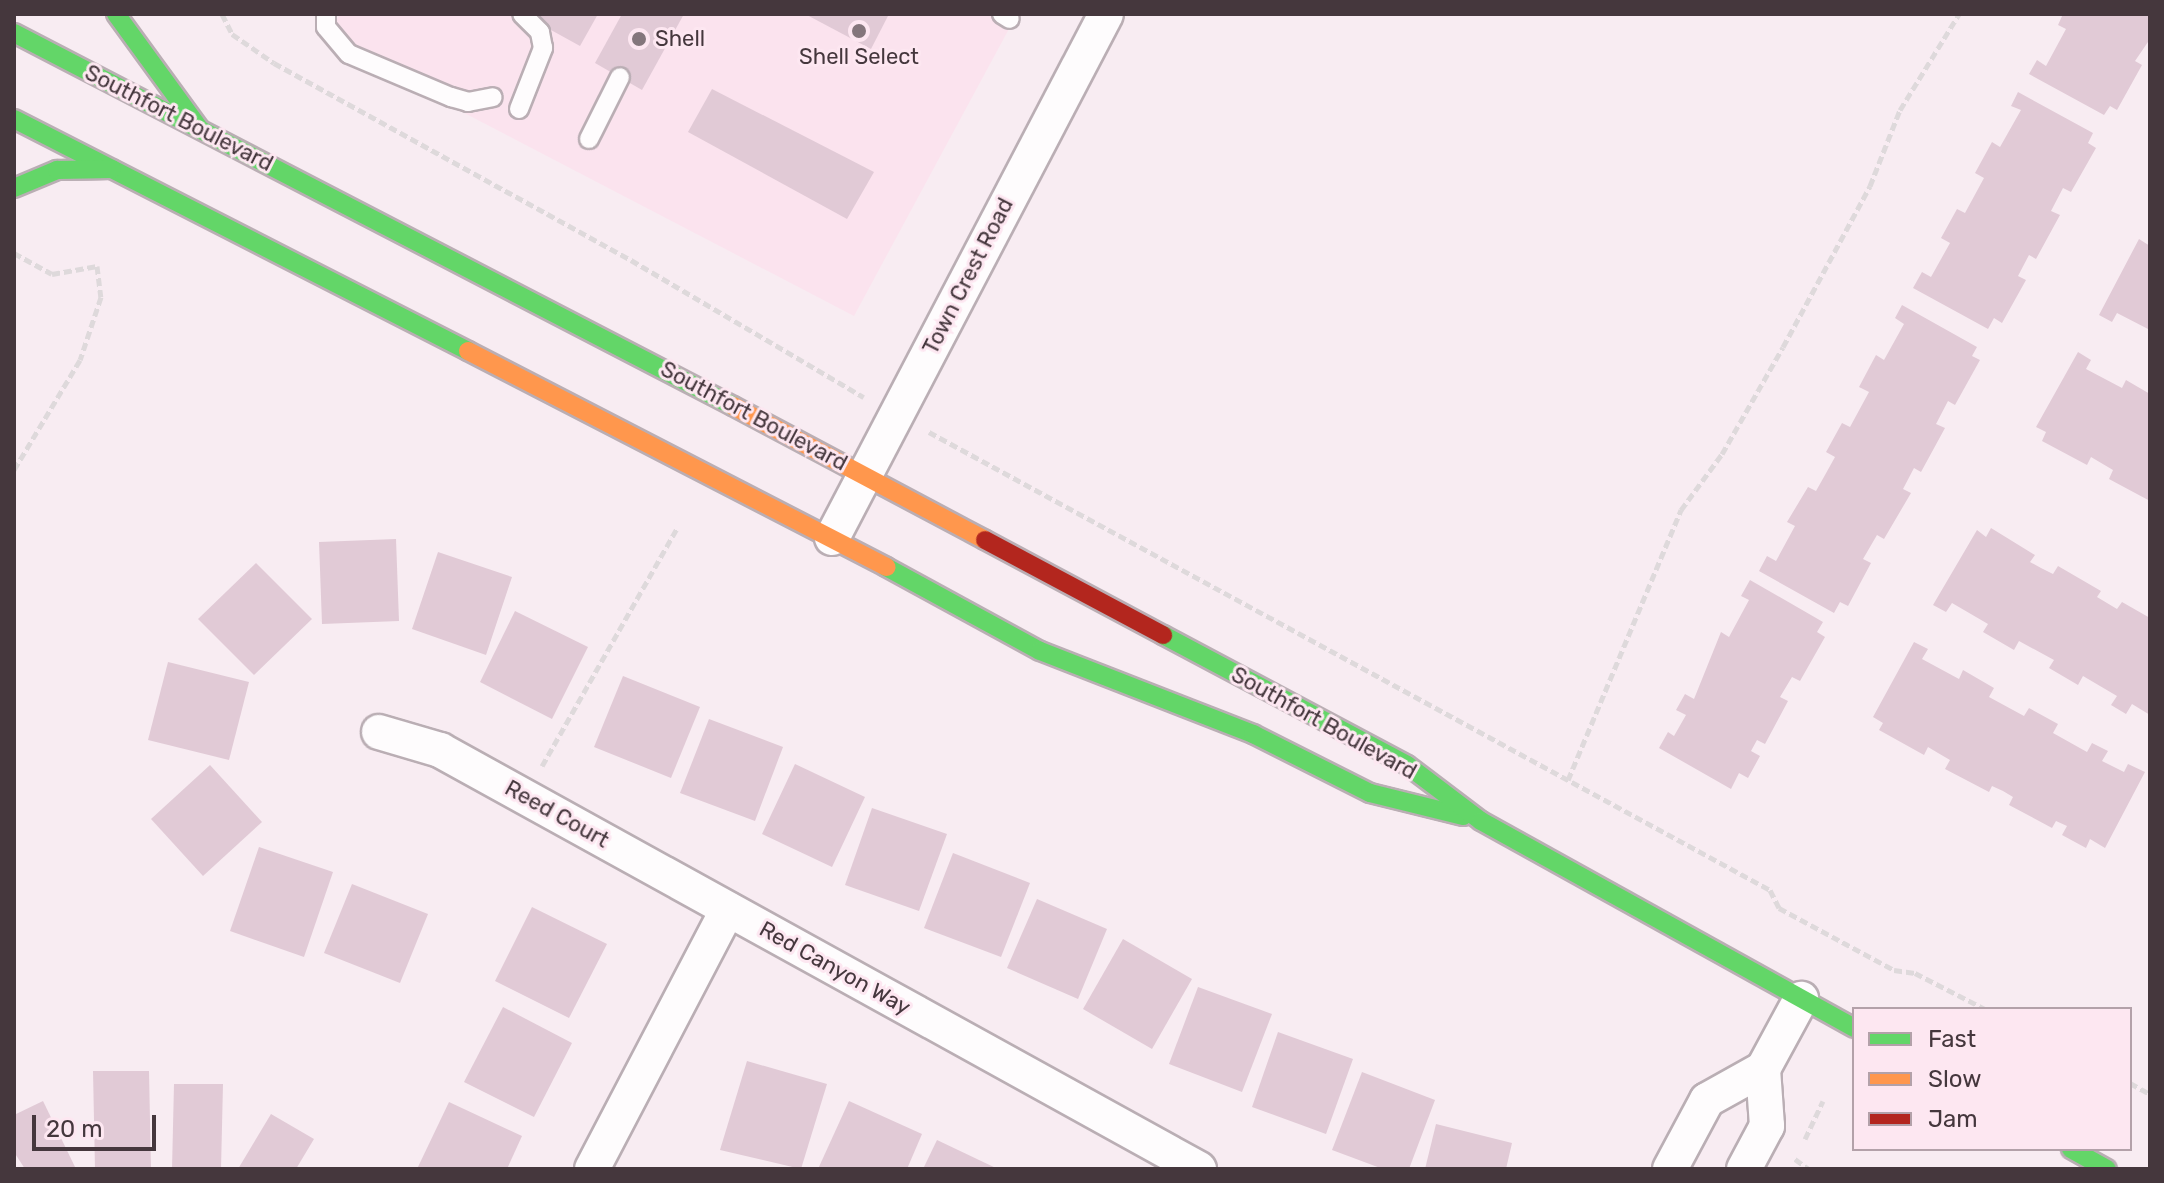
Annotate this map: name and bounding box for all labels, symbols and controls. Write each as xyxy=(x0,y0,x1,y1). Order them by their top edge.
marker: Shell Select xyxy=(850,22,868,40)
place label: Shell xyxy=(655,26,705,52)
marker: Shell xyxy=(630,30,648,48)
place label: Shell Select xyxy=(799,44,919,70)
street label: Southfort Boulevard xyxy=(81,59,277,177)
street label: Town Crest Road xyxy=(917,193,1019,359)
street label: Southfort Boulevard xyxy=(656,356,852,476)
street label: Southfort Boulevard xyxy=(1227,661,1421,785)
street label: Reed Court xyxy=(500,775,614,853)
street label: Red Canyon Way xyxy=(755,915,915,1021)
legend xyxy=(1852,1007,2132,1151)
text: Fast xyxy=(1928,1025,1976,1053)
text: Slow xyxy=(1928,1065,1981,1093)
scale bar xyxy=(36,1099,160,1149)
text: Jam xyxy=(1928,1105,1978,1133)
text: 20 m xyxy=(46,1115,103,1143)

